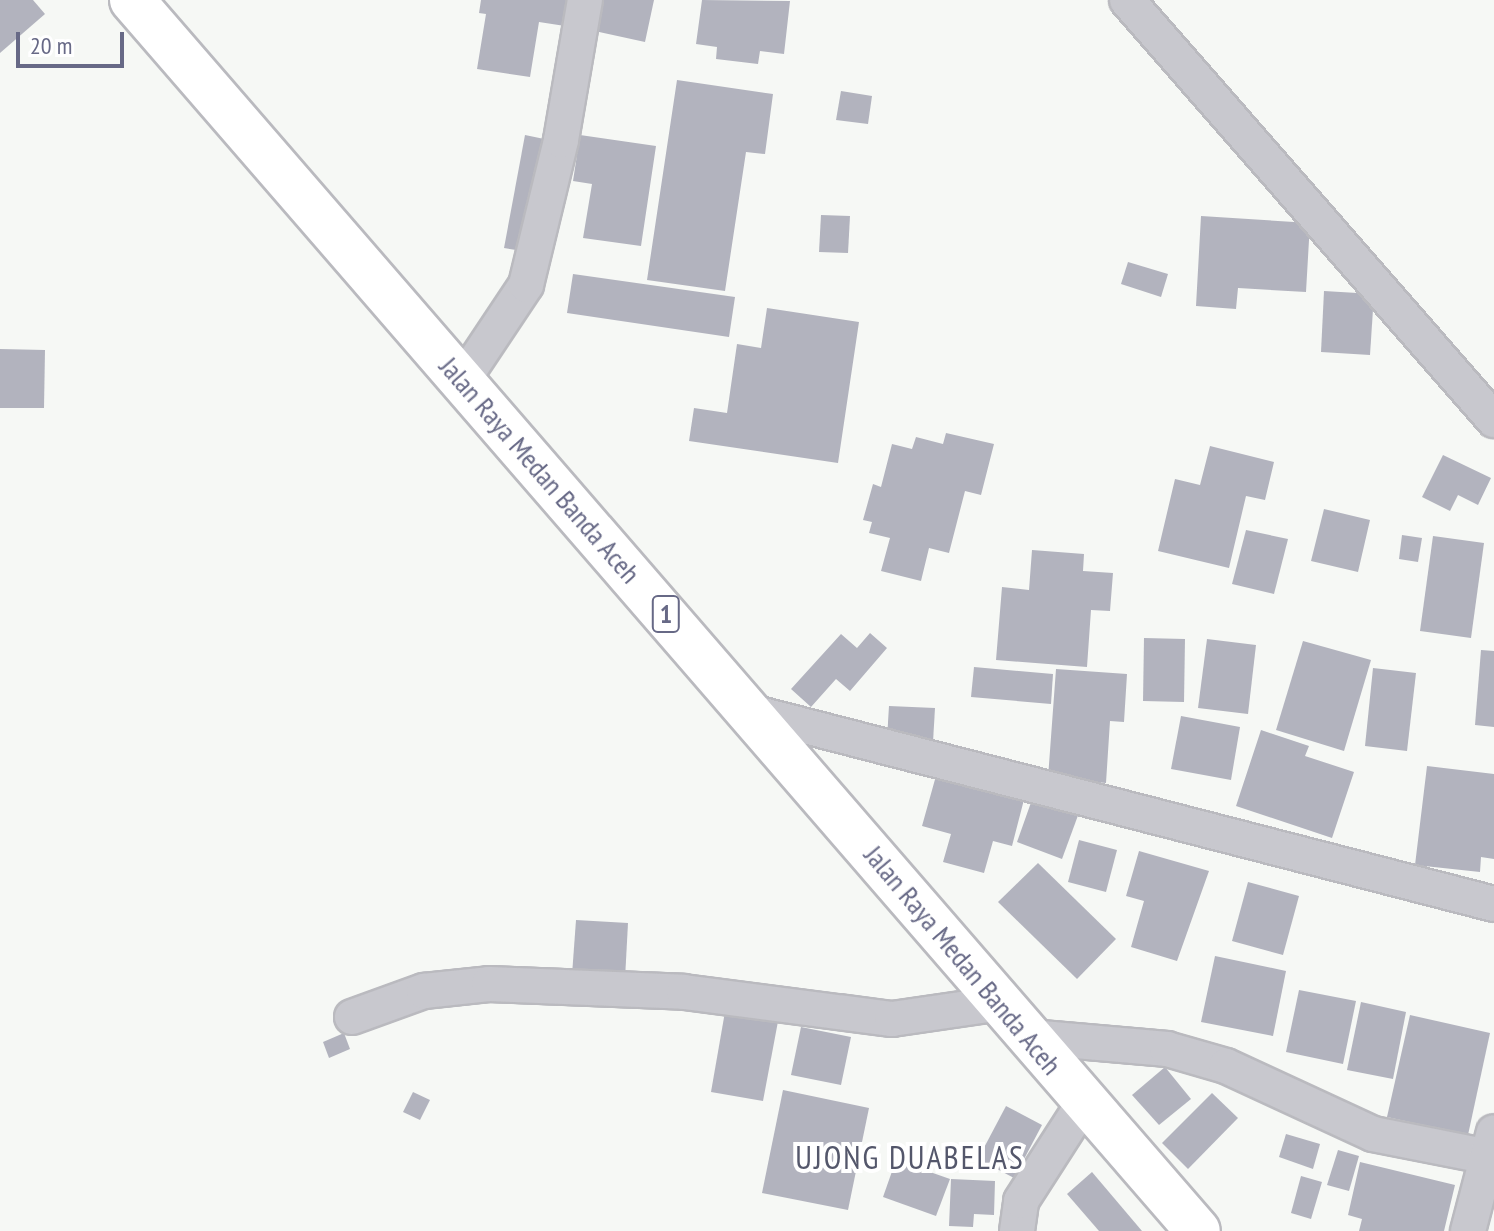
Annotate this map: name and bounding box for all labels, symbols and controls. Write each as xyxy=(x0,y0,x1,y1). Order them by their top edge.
scale bar xyxy=(20,16,128,66)
text: 20 m xyxy=(30,30,72,61)
street label: Jalan Raya Medan Banda Aceh xyxy=(432,350,648,590)
road number: 1 xyxy=(650,592,682,636)
street label: Jalan Raya Medan Banda Aceh xyxy=(857,838,1069,1082)
district label: UJONG DUABELAS xyxy=(795,1138,1025,1176)

